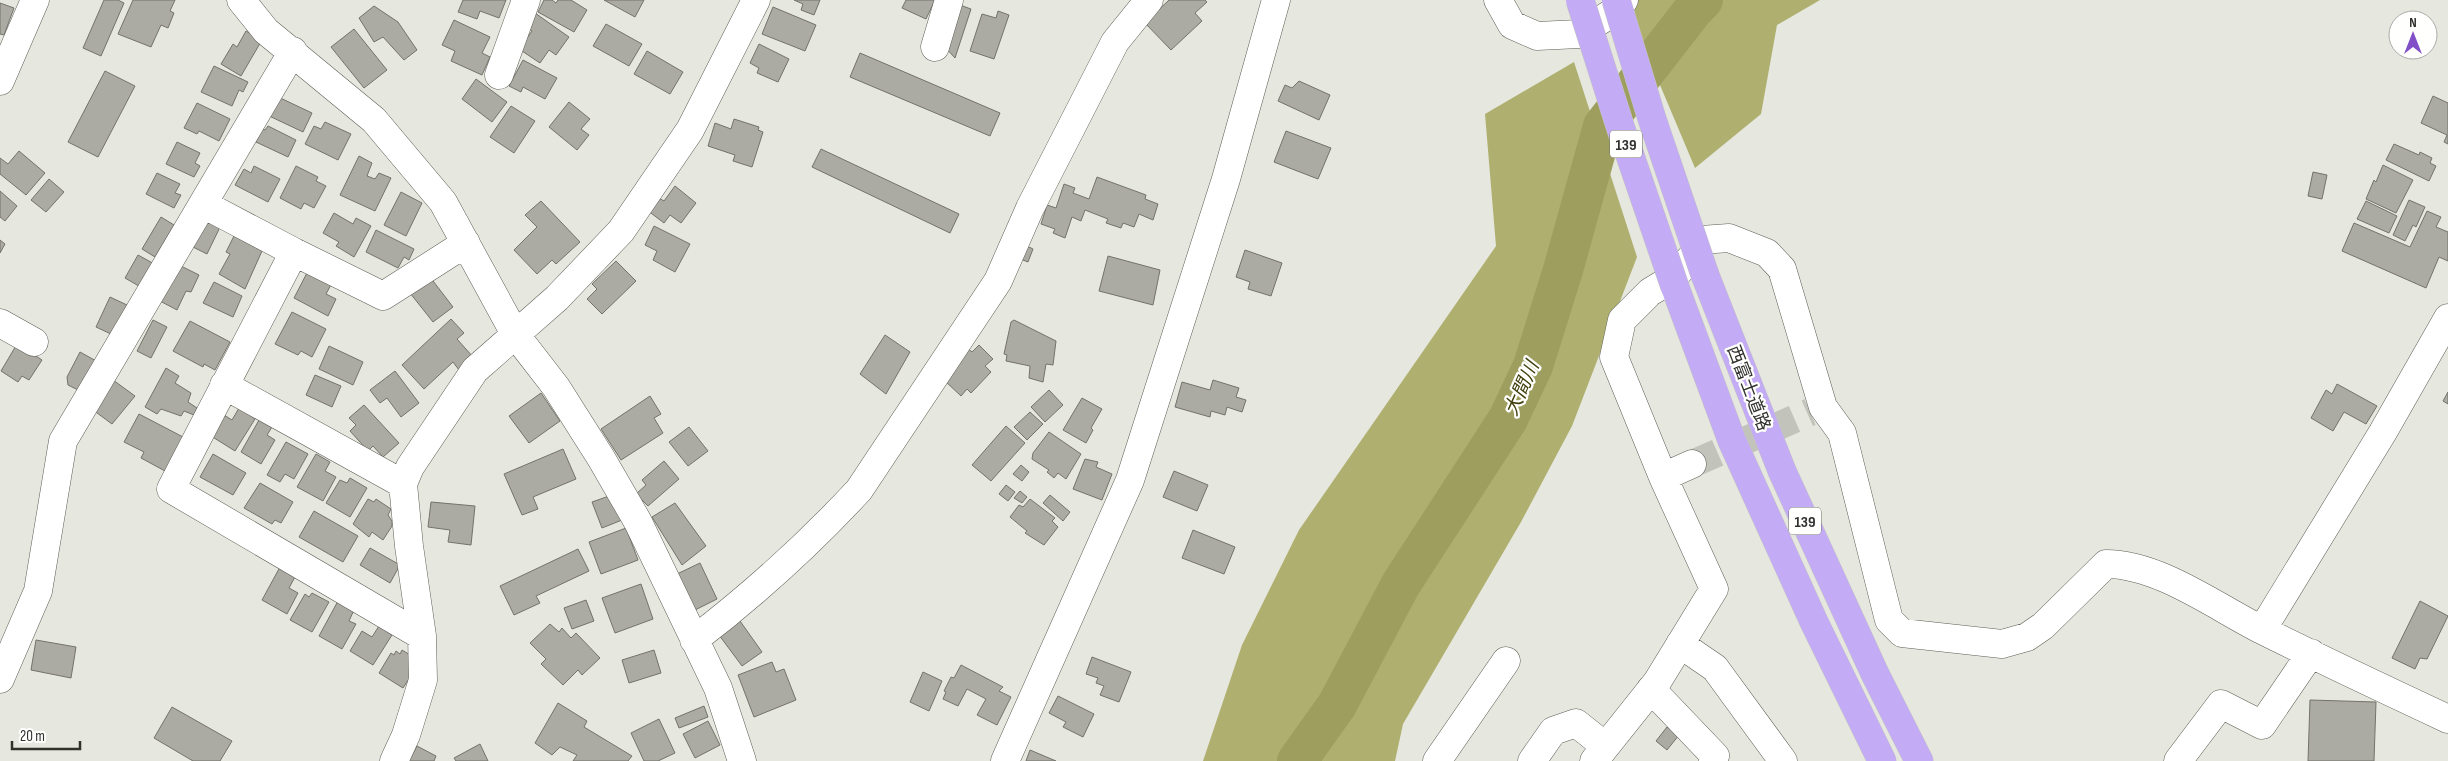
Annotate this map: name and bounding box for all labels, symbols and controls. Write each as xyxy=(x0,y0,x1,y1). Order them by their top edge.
north arrow xyxy=(2388,10,2438,60)
text: N xyxy=(2409,14,2417,31)
road number: 139 xyxy=(1610,130,1642,158)
street label: 西富士道路 xyxy=(1723,342,1774,434)
water label: 大間川 xyxy=(1500,356,1545,419)
road number: 139 xyxy=(1789,508,1821,534)
scale bar xyxy=(12,718,80,750)
text: 20 m xyxy=(20,727,45,746)

